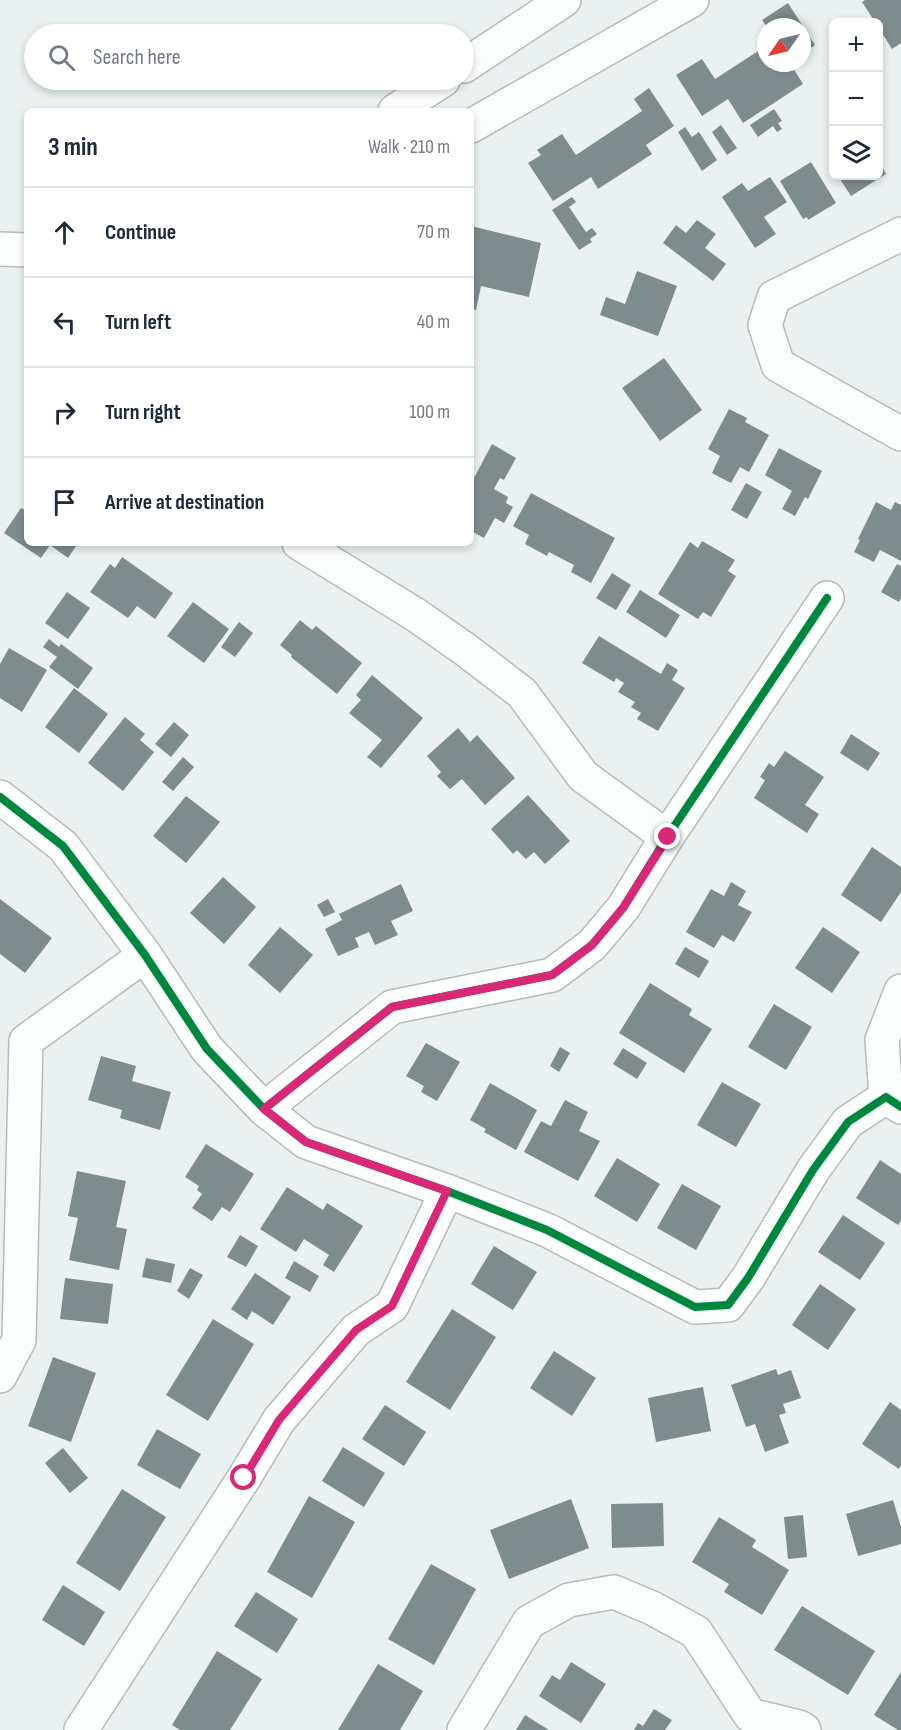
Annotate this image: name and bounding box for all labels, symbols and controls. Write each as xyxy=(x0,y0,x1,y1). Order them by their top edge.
north arrow xyxy=(757,18,811,72)
map controls xyxy=(829,18,883,180)
button: + xyxy=(829,18,883,72)
search box xyxy=(24,24,474,90)
icon: search xyxy=(45,41,78,74)
text: Search here xyxy=(93,44,180,71)
button: − xyxy=(829,72,883,126)
button: layers xyxy=(829,126,883,180)
text: 3 min xyxy=(48,132,98,163)
text: Walk · 210 m xyxy=(368,135,450,159)
icon: ahead xyxy=(48,216,81,249)
text: Continue xyxy=(105,219,176,246)
text: 70 m xyxy=(417,220,450,244)
icon: left xyxy=(48,306,81,339)
text: Turn left xyxy=(105,309,171,336)
text: 40 m xyxy=(417,310,450,334)
icon: right xyxy=(48,396,81,429)
text: Turn right xyxy=(105,399,181,426)
text: 100 m xyxy=(409,400,450,424)
icon: arrive xyxy=(48,486,81,519)
text: Arrive at destination xyxy=(105,489,264,516)
route end xyxy=(654,823,680,849)
route start xyxy=(230,1464,256,1490)

